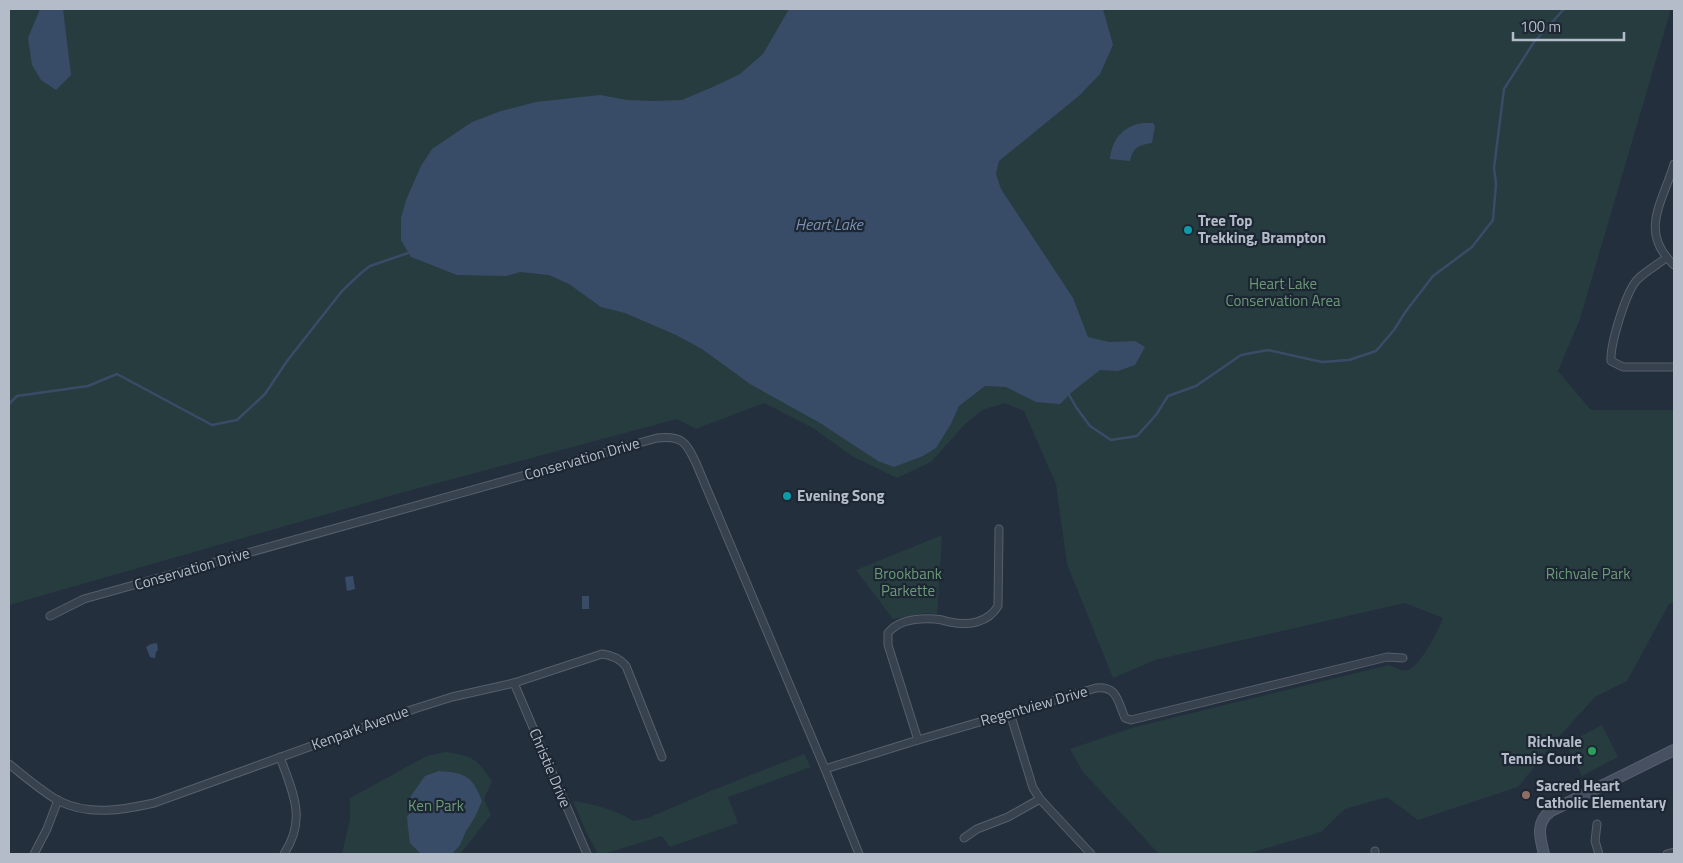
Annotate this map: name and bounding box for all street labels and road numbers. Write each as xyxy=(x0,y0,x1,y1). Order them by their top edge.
street label: Conservation Drive xyxy=(522,431,642,486)
street label: Conservation Drive xyxy=(132,541,252,596)
street label: Regentview Drive xyxy=(977,679,1090,732)
street label: Kenpark Avenue xyxy=(308,699,412,756)
street label: Christie Drive xyxy=(523,725,577,811)

